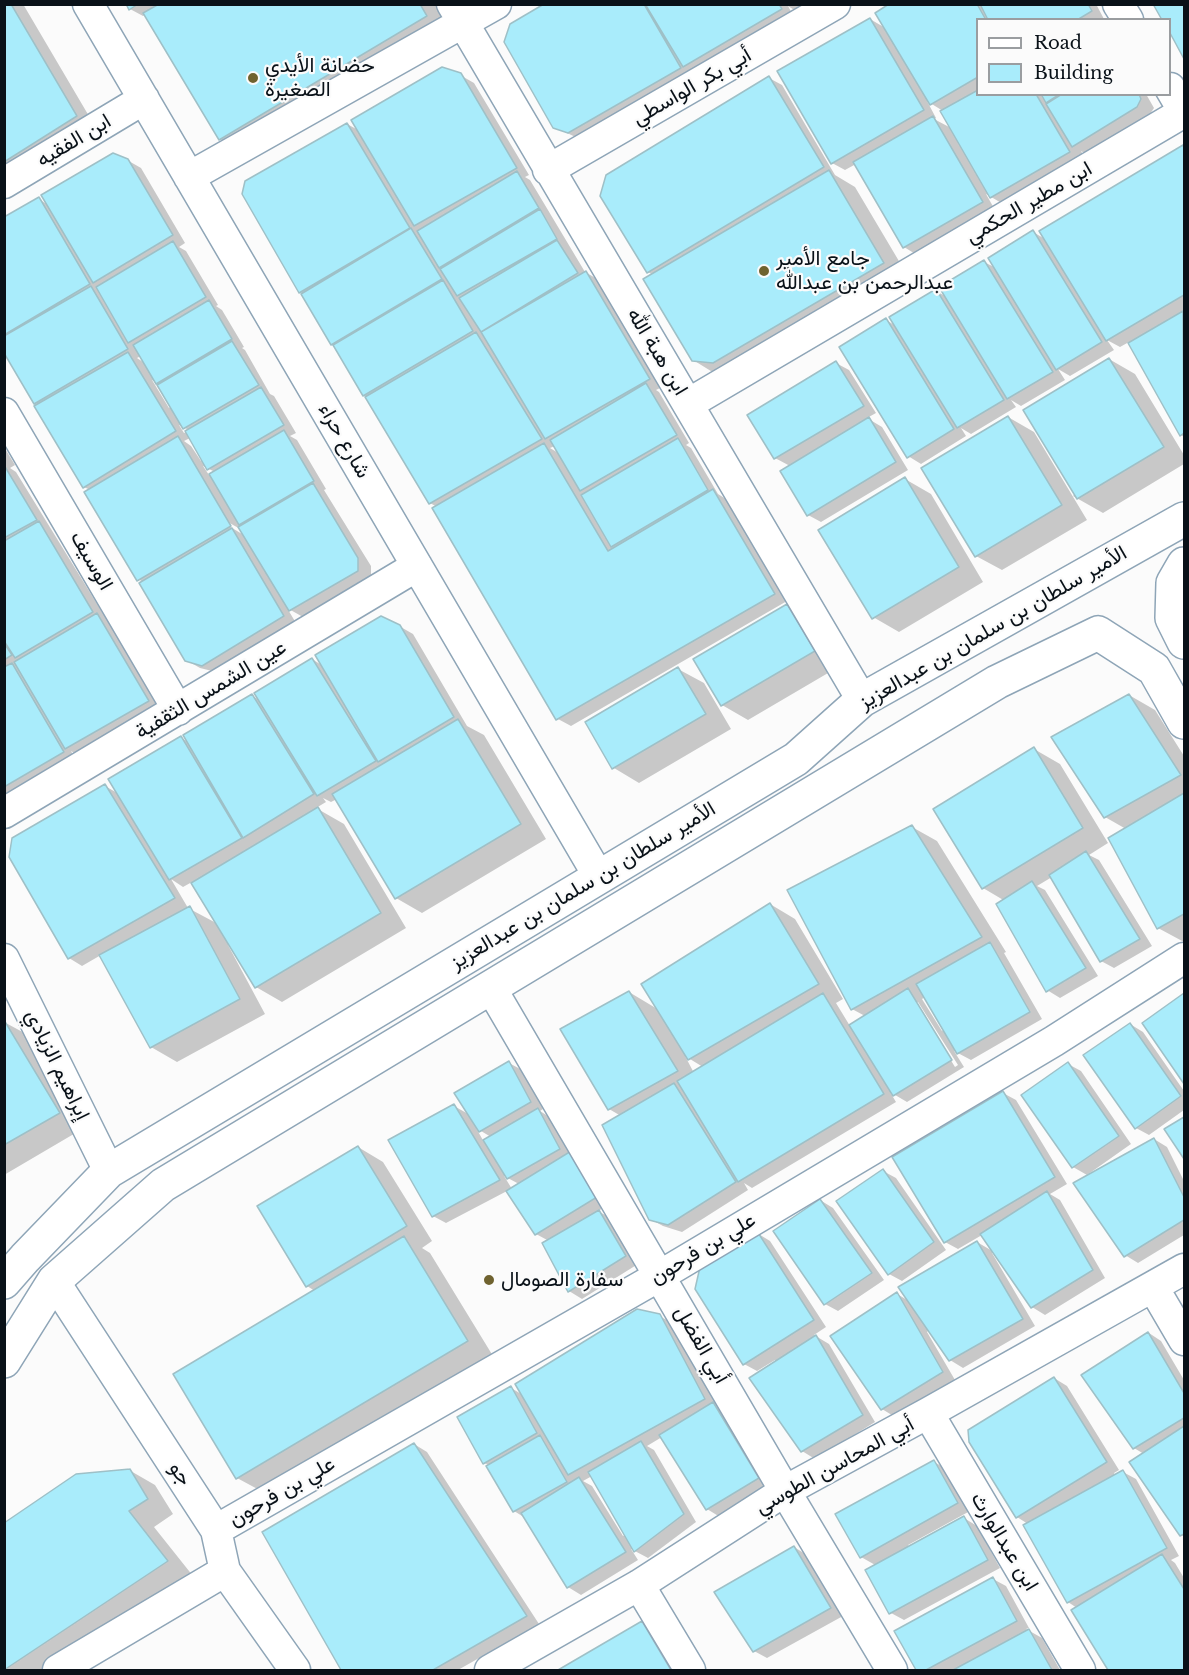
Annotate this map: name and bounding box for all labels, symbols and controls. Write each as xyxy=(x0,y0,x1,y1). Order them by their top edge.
legend xyxy=(976,18,1171,96)
text: Road xyxy=(1034,32,1082,54)
street label: أبي بكر الواسطي xyxy=(628,43,756,131)
place label: حضانة الأيدي الصغيرة xyxy=(265,53,375,103)
text: Building xyxy=(1034,62,1113,84)
marker: حضانة الأيدي الصغيرة xyxy=(246,71,260,85)
street label: ابن الفقيه xyxy=(32,109,116,173)
street label: ابن مطير الحكمي xyxy=(961,157,1097,249)
place label: جامع الأمير عبدالرحمن بن عبدالله xyxy=(776,246,953,296)
marker: جامع الأمير عبدالرحمن بن عبدالله xyxy=(757,264,771,278)
street label: ابن هبة الله xyxy=(621,304,693,400)
street label: شارع حراء xyxy=(312,399,376,483)
street label: الوسيف xyxy=(64,527,118,595)
street label: الأمير سلطان بن سلمان بن عبدالعزيز xyxy=(855,541,1131,715)
street label: عين الشمس الثقفية xyxy=(131,635,291,745)
street label: الأمير سلطان بن سلمان بن عبدالعزيز xyxy=(446,797,720,975)
street label: إبراهيم الزيادي xyxy=(19,1006,95,1124)
street label: علي بن فرحون xyxy=(646,1208,760,1290)
place label: سفارة الصومال xyxy=(501,1267,623,1293)
marker: سفارة الصومال xyxy=(482,1273,496,1287)
street label: أبي الفضل xyxy=(669,1301,733,1389)
street label: أبي المحاسن الطوسي xyxy=(751,1412,919,1520)
street label: علي بن فرحون xyxy=(224,1452,340,1532)
street label: جو xyxy=(163,1457,197,1491)
street label: ابن عبدالوارث xyxy=(965,1488,1043,1596)

